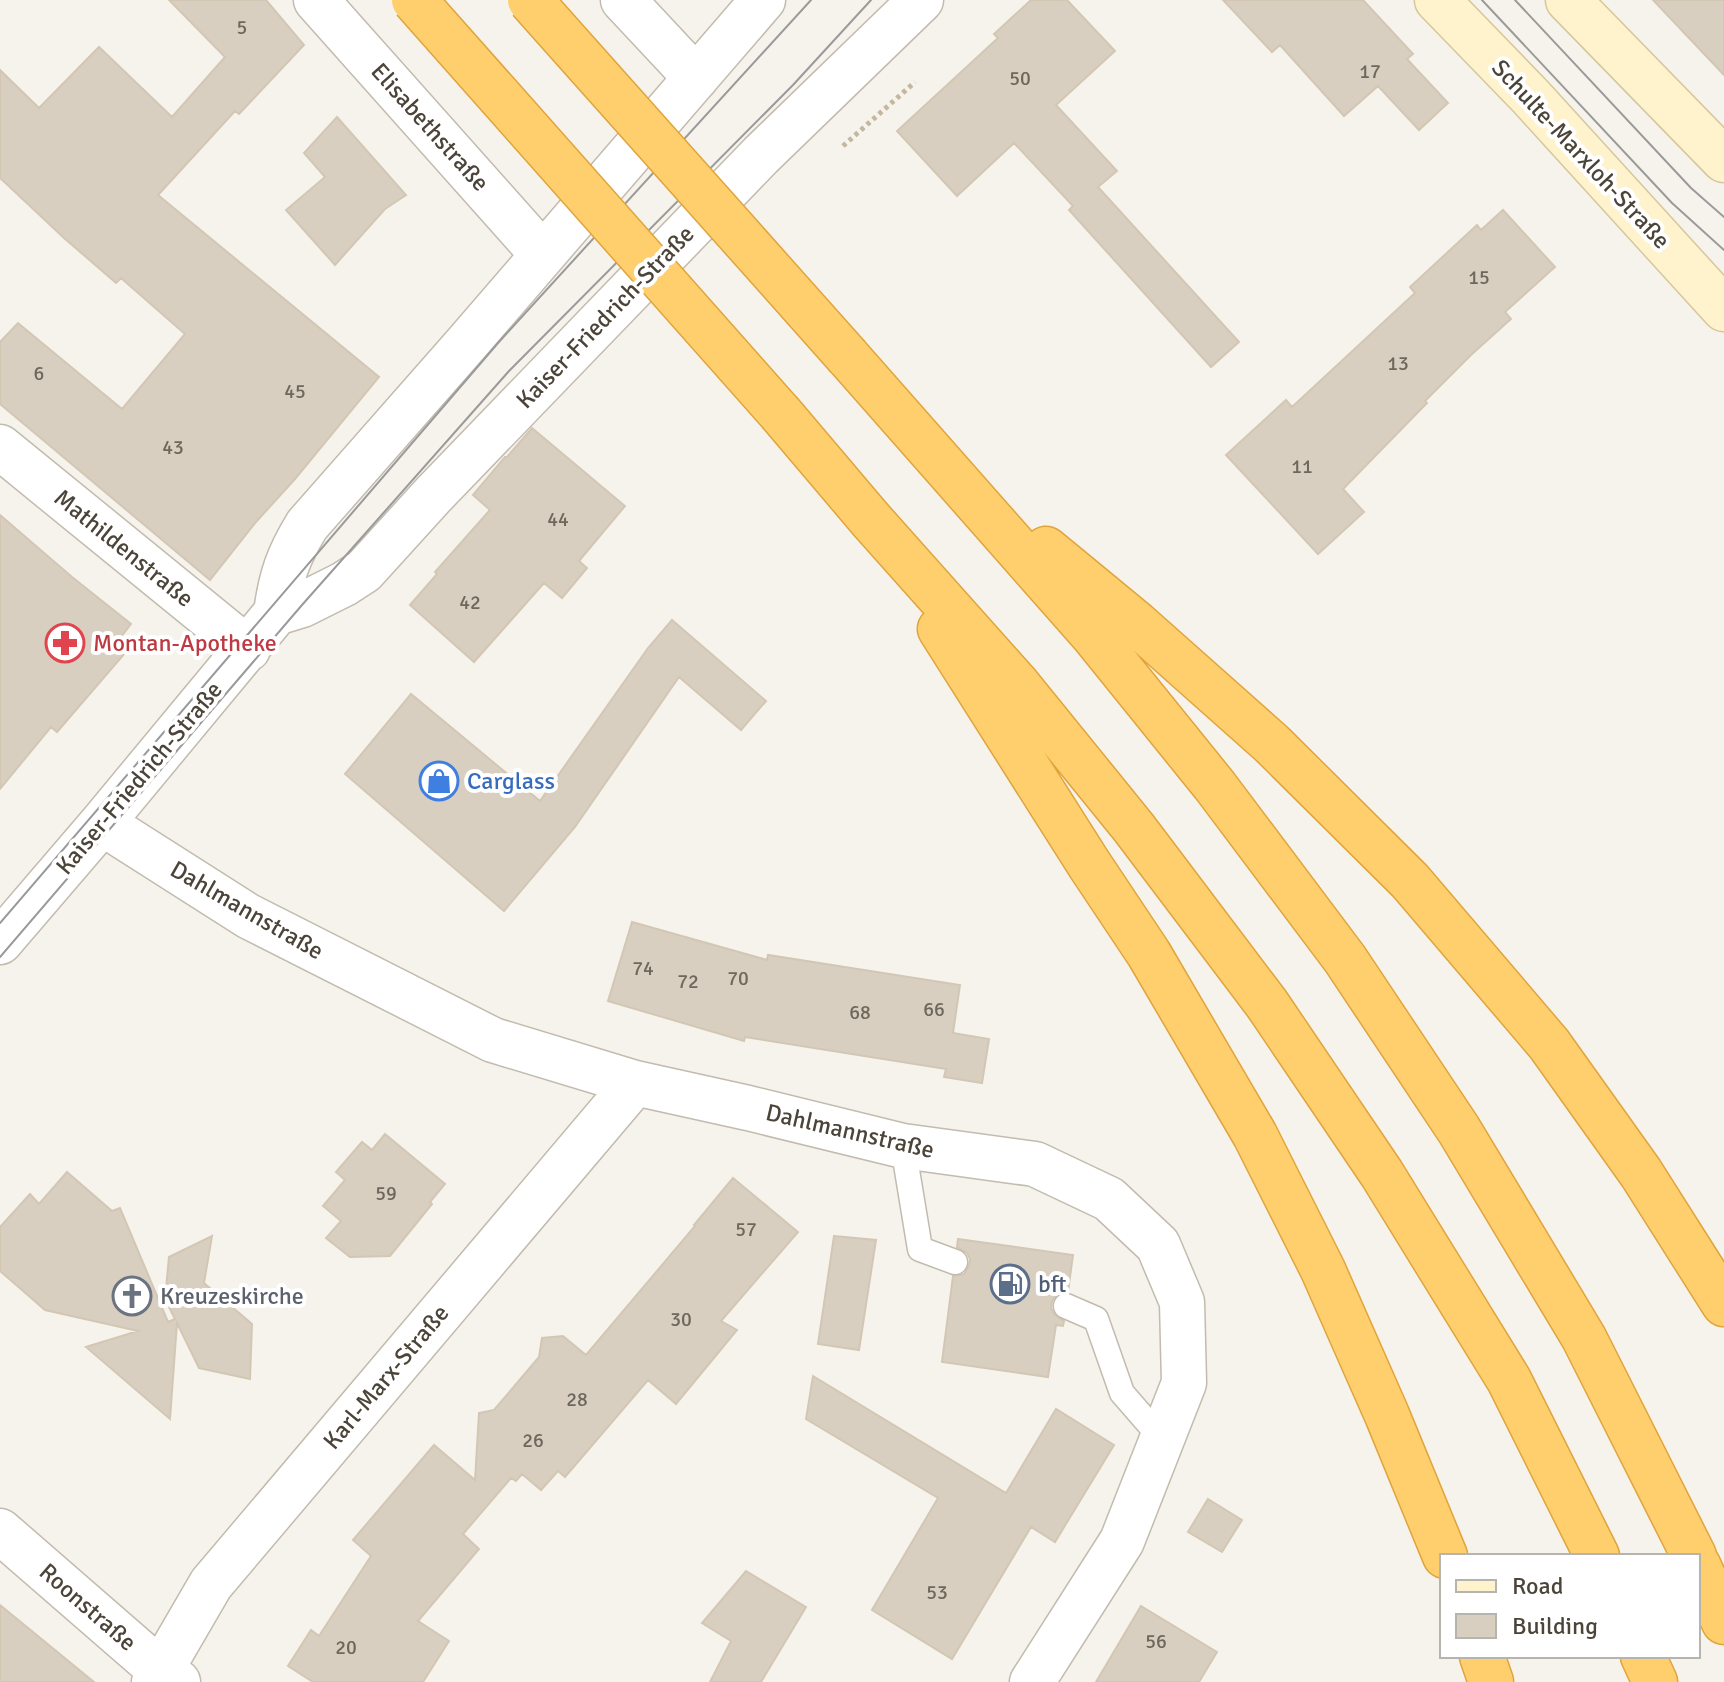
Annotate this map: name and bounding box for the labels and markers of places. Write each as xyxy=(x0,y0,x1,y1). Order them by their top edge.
pharmacy icon: Montan-Apotheke xyxy=(44,622,86,664)
place label: Montan-Apotheke xyxy=(93,628,277,658)
shop icon: Carglass xyxy=(418,760,460,802)
place label: Carglass xyxy=(467,766,555,796)
fuel station icon: bft xyxy=(989,1263,1031,1305)
place label: bft xyxy=(1038,1269,1067,1299)
church icon: Kreuzeskirche xyxy=(111,1275,153,1317)
place label: Kreuzeskirche xyxy=(160,1281,304,1311)

